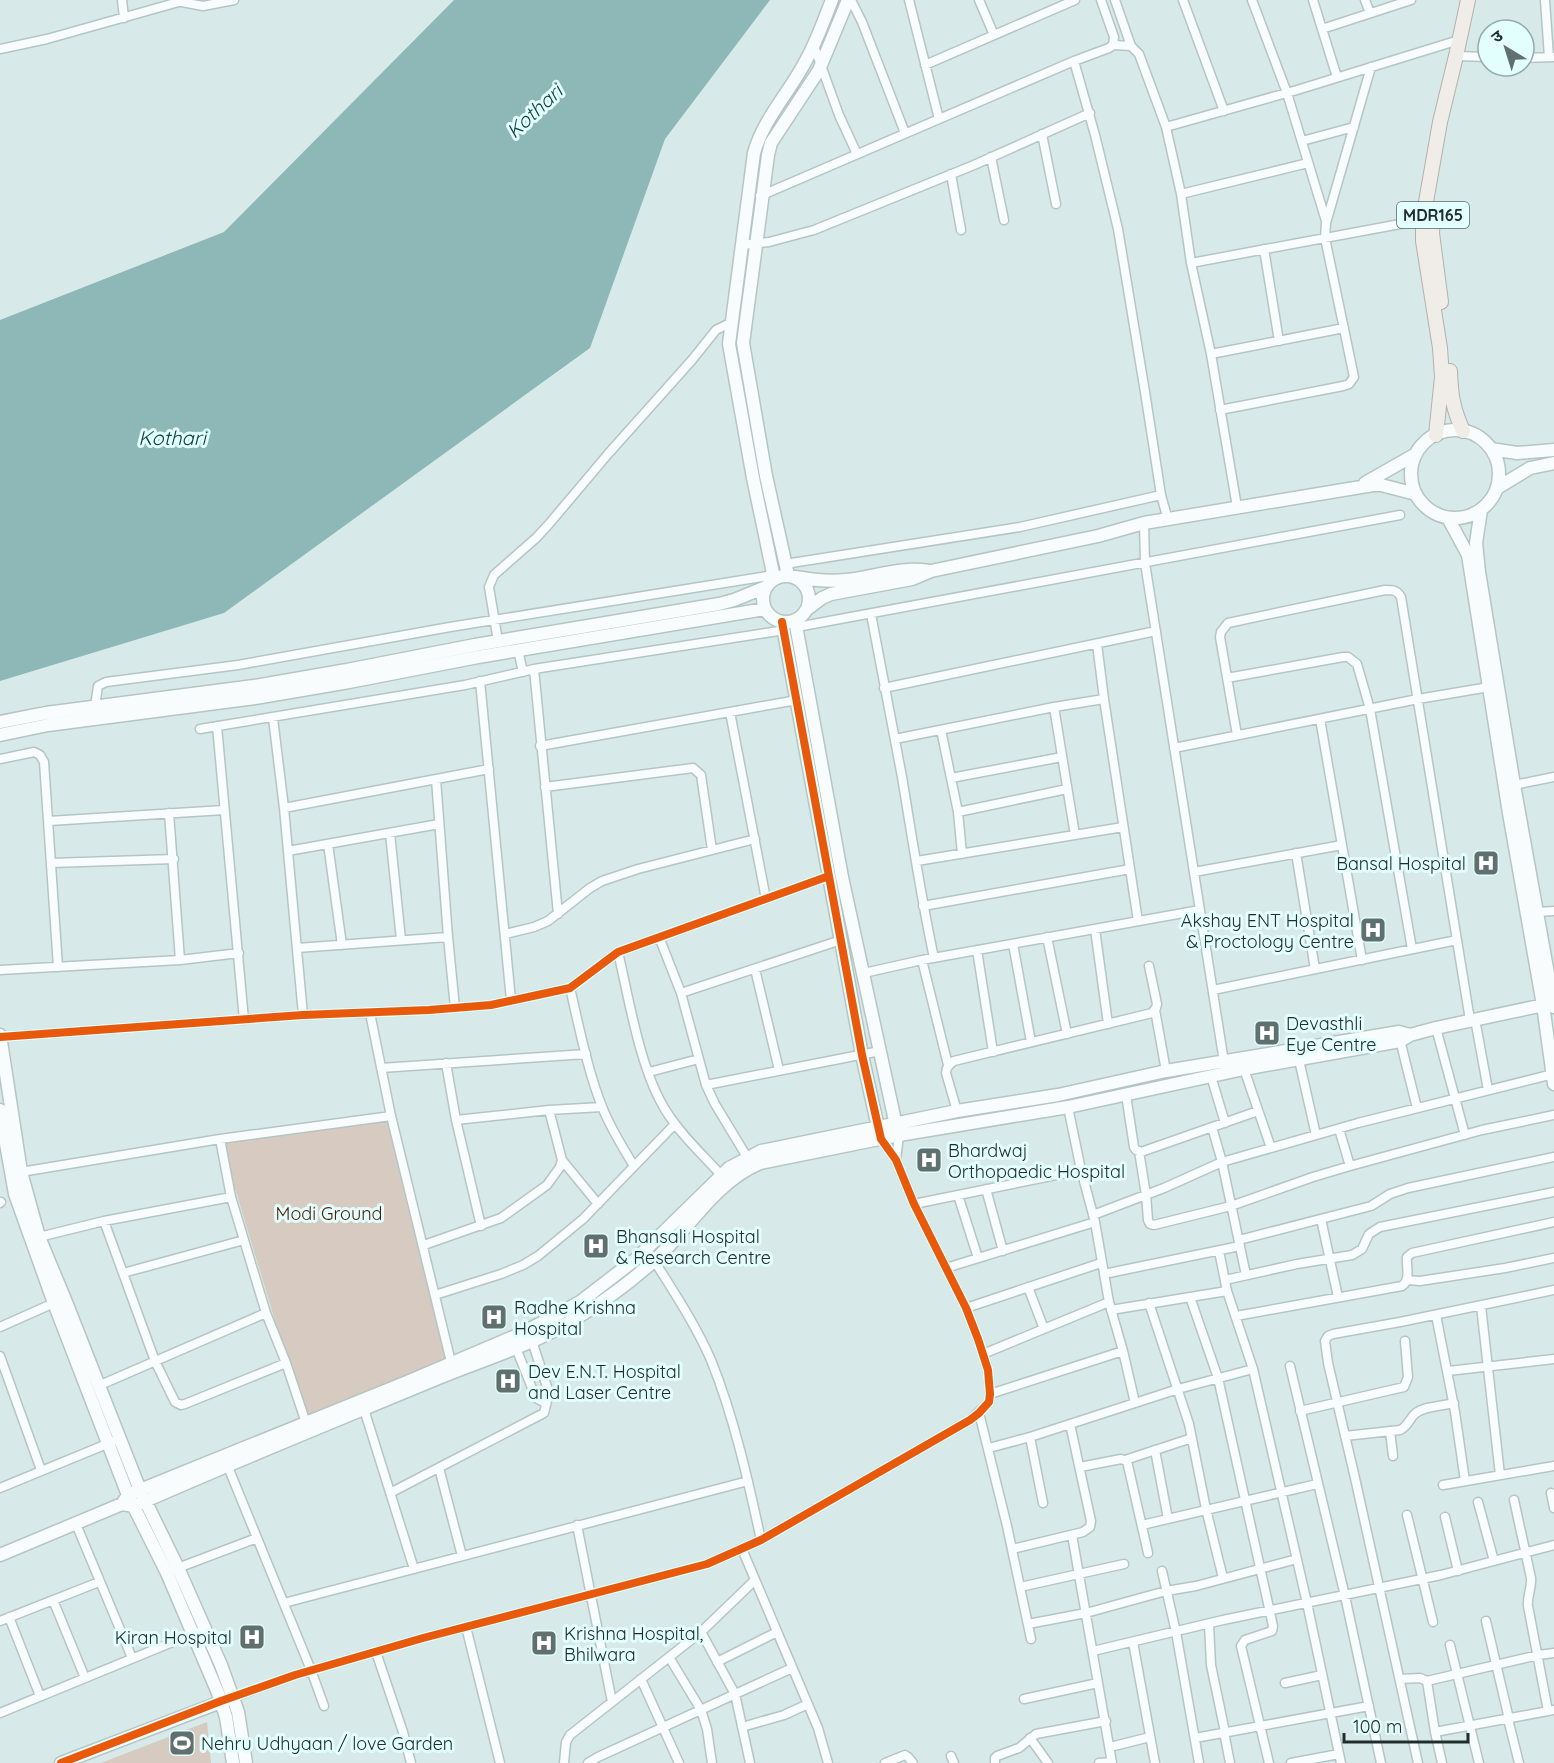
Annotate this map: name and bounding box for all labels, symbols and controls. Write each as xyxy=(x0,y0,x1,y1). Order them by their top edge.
north arrow xyxy=(1476,18,1536,78)
text: उ xyxy=(1487,25,1507,47)
water label: Kothari xyxy=(501,77,569,143)
road number: MDR165 xyxy=(1397,202,1469,228)
water label: Kothari xyxy=(138,425,208,450)
hospital icon: Bansal Hospital xyxy=(1471,848,1501,878)
place label: Bansal Hospital xyxy=(1336,852,1466,875)
place label: Akshay ENT Hospital & Proctology Centre xyxy=(1181,909,1354,953)
hospital icon: Akshay ENT Hospital & Proctology Centre xyxy=(1358,915,1388,945)
place label: Devasthli Eye Centre xyxy=(1286,1012,1376,1056)
hospital icon: Devasthli Eye Centre xyxy=(1252,1018,1282,1048)
place label: Bhardwaj Orthopaedic Hospital xyxy=(948,1139,1125,1183)
hospital icon: Bhardwaj Orthopaedic Hospital xyxy=(914,1145,944,1175)
park label: Modi Ground xyxy=(276,1202,382,1225)
place label: Bhansali Hospital & Research Centre xyxy=(616,1225,771,1269)
hospital icon: Bhansali Hospital & Research Centre xyxy=(581,1231,611,1261)
place label: Radhe Krishna Hospital xyxy=(514,1296,636,1340)
hospital icon: Radhe Krishna Hospital xyxy=(479,1302,509,1332)
place label: Dev E.N.T. Hospital and Laser Centre xyxy=(528,1360,681,1404)
hospital icon: Dev E.N.T. Hospital and Laser Centre xyxy=(493,1366,523,1396)
hospital icon: Kiran Hospital xyxy=(237,1622,267,1652)
place label: Krishna Hospital, Bhilwara xyxy=(564,1622,703,1666)
place label: Kiran Hospital xyxy=(115,1626,232,1649)
hospital icon: Krishna Hospital, Bhilwara xyxy=(529,1628,559,1658)
scale bar xyxy=(1344,1706,1468,1744)
text: 100 m xyxy=(1353,1715,1402,1738)
sports icon: Nehru Udhyaan / love Garden xyxy=(167,1728,197,1758)
place label: Nehru Udhyaan / love Garden xyxy=(201,1732,453,1755)

